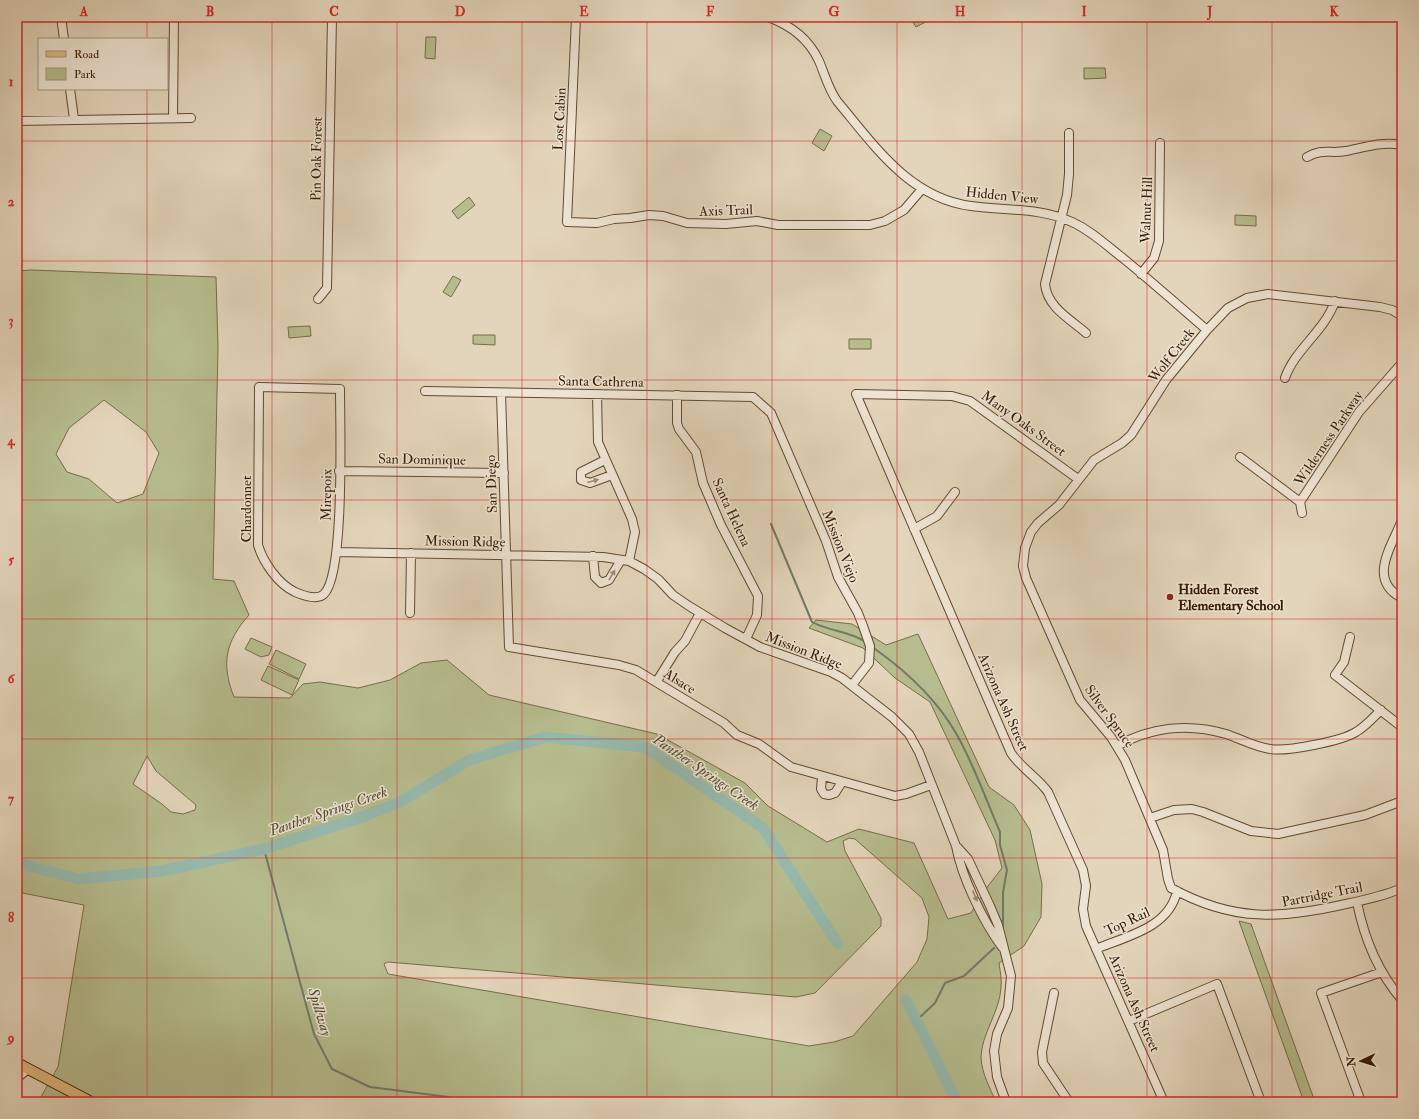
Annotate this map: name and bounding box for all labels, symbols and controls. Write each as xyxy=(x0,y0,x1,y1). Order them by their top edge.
text: A xyxy=(79,4,89,20)
text: B xyxy=(206,4,214,20)
text: C xyxy=(329,4,339,20)
text: D xyxy=(455,4,466,20)
text: E xyxy=(579,4,589,20)
text: F xyxy=(706,4,715,20)
text: G xyxy=(829,4,840,20)
text: H xyxy=(955,4,966,20)
text: I xyxy=(1081,4,1087,20)
text: J xyxy=(1206,4,1213,21)
text: K xyxy=(1329,4,1339,20)
legend xyxy=(38,38,168,90)
text: Road xyxy=(74,47,99,62)
text: Park xyxy=(74,67,96,82)
text: 1 xyxy=(9,74,14,90)
street label: Lost Cabin xyxy=(549,87,570,151)
street label: Pin Oak Forest xyxy=(307,116,326,201)
street label: Walnut Hill xyxy=(1137,176,1156,245)
street label: Hidden View xyxy=(965,183,1039,208)
text: 2 xyxy=(8,194,15,210)
street label: Axis Trail xyxy=(698,201,754,220)
text: 3 xyxy=(9,313,14,329)
street label: Wolf Creek xyxy=(1144,324,1198,387)
street label: Santa Cathrena xyxy=(558,372,644,391)
street label: Many Oaks Street xyxy=(977,387,1070,461)
street label: Wilderness Parkway xyxy=(1290,387,1368,490)
text: 4 xyxy=(6,433,15,449)
street label: San Dominique xyxy=(378,450,466,469)
street label: San Diego xyxy=(482,454,501,513)
street label: Mirepoix xyxy=(318,468,336,521)
street label: Chardonnet xyxy=(238,475,255,542)
street label: Santa Helena xyxy=(708,475,755,549)
one-way arrow xyxy=(587,478,599,484)
street label: Mission Viejo xyxy=(818,507,863,585)
street label: Mission Ridge xyxy=(424,532,506,551)
text: 5 xyxy=(8,552,14,568)
one-way arrow xyxy=(609,569,616,581)
place label: Hidden Forest Elementary School xyxy=(1178,581,1284,615)
marker: Hidden Forest Elementary School xyxy=(1165,592,1175,602)
street label: Mission Ridge xyxy=(763,628,845,673)
street label: Arizona Ash Street xyxy=(974,650,1033,754)
street label: Alsace xyxy=(660,665,699,698)
text: 6 xyxy=(8,671,16,687)
street label: Silver Spruce xyxy=(1080,681,1138,752)
water label: Panther Springs Creek xyxy=(648,729,762,815)
water label: Panther Springs Creek xyxy=(266,782,390,841)
text: 7 xyxy=(8,791,15,807)
street label: Partridge Trail xyxy=(1280,878,1364,911)
one-way arrow xyxy=(972,890,978,902)
street label: Top Rail xyxy=(1102,903,1154,940)
text: 8 xyxy=(8,910,14,926)
street label: Arizona Ash Street xyxy=(1105,951,1164,1055)
water label: Spillway xyxy=(303,985,336,1039)
text: 9 xyxy=(6,1030,15,1046)
north arrow xyxy=(1341,1041,1381,1081)
text: N xyxy=(1345,1055,1358,1068)

